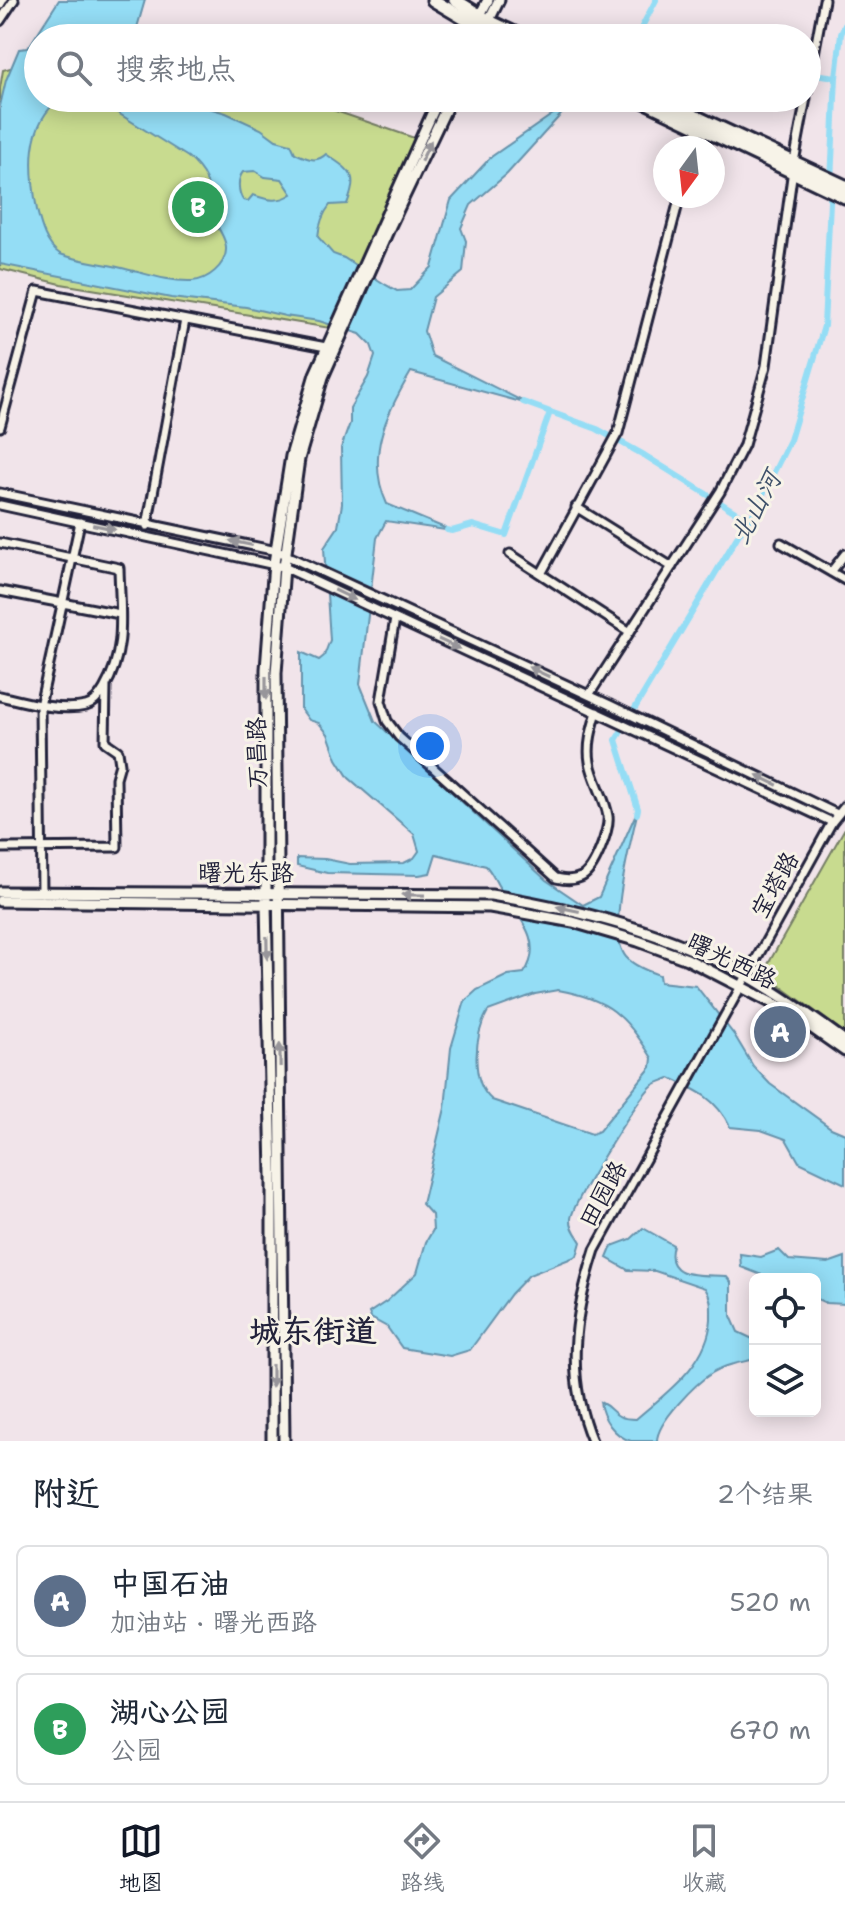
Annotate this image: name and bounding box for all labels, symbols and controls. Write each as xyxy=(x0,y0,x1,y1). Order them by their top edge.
search box xyxy=(24,24,821,112)
icon: search xyxy=(52,46,96,90)
text: 搜索地点 xyxy=(116,48,236,89)
north arrow xyxy=(653,136,725,208)
one-way arrow xyxy=(419,139,433,162)
pin: B xyxy=(172,177,224,237)
water label: 北山河 xyxy=(721,461,791,550)
one-way arrow xyxy=(91,521,116,534)
one-way arrow xyxy=(228,537,253,549)
one-way arrow xyxy=(334,588,357,602)
one-way arrow xyxy=(438,637,461,651)
one-way arrow xyxy=(527,665,551,679)
one-way arrow xyxy=(260,676,272,701)
street label: 万昌路 xyxy=(240,717,274,789)
your location xyxy=(410,726,450,766)
one-way arrow xyxy=(755,773,779,787)
street label: 宝塔路 xyxy=(744,846,806,924)
street label: 曙光东路 xyxy=(198,857,294,889)
one-way arrow xyxy=(400,888,425,901)
one-way arrow xyxy=(555,902,580,914)
street label: 曙光西路 xyxy=(682,926,782,996)
one-way arrow xyxy=(260,936,273,961)
pin: A xyxy=(754,1002,806,1062)
one-way arrow xyxy=(274,1042,286,1067)
street label: 田园路 xyxy=(572,1155,634,1233)
map controls xyxy=(749,1273,821,1417)
button: locate xyxy=(749,1273,821,1345)
district label: 城东街道 xyxy=(249,1309,377,1352)
button: layers xyxy=(749,1345,821,1417)
one-way arrow xyxy=(266,1364,278,1389)
text: 附近 xyxy=(32,1470,100,1516)
text: 2个结果 xyxy=(717,1476,813,1511)
text: 中国石油 xyxy=(110,1563,230,1604)
text: A xyxy=(50,1584,70,1619)
text: 520 m xyxy=(730,1584,811,1619)
text: 加油站 · 曙光西路 xyxy=(110,1604,317,1639)
text: 湖心公园 xyxy=(110,1691,230,1732)
text: B xyxy=(52,1712,68,1747)
text: 670 m xyxy=(729,1712,811,1747)
text: 公园 xyxy=(110,1732,162,1767)
tab: 地图 xyxy=(119,1819,163,1897)
tab: 路线 xyxy=(400,1819,444,1897)
tab: 收藏 xyxy=(682,1819,726,1897)

